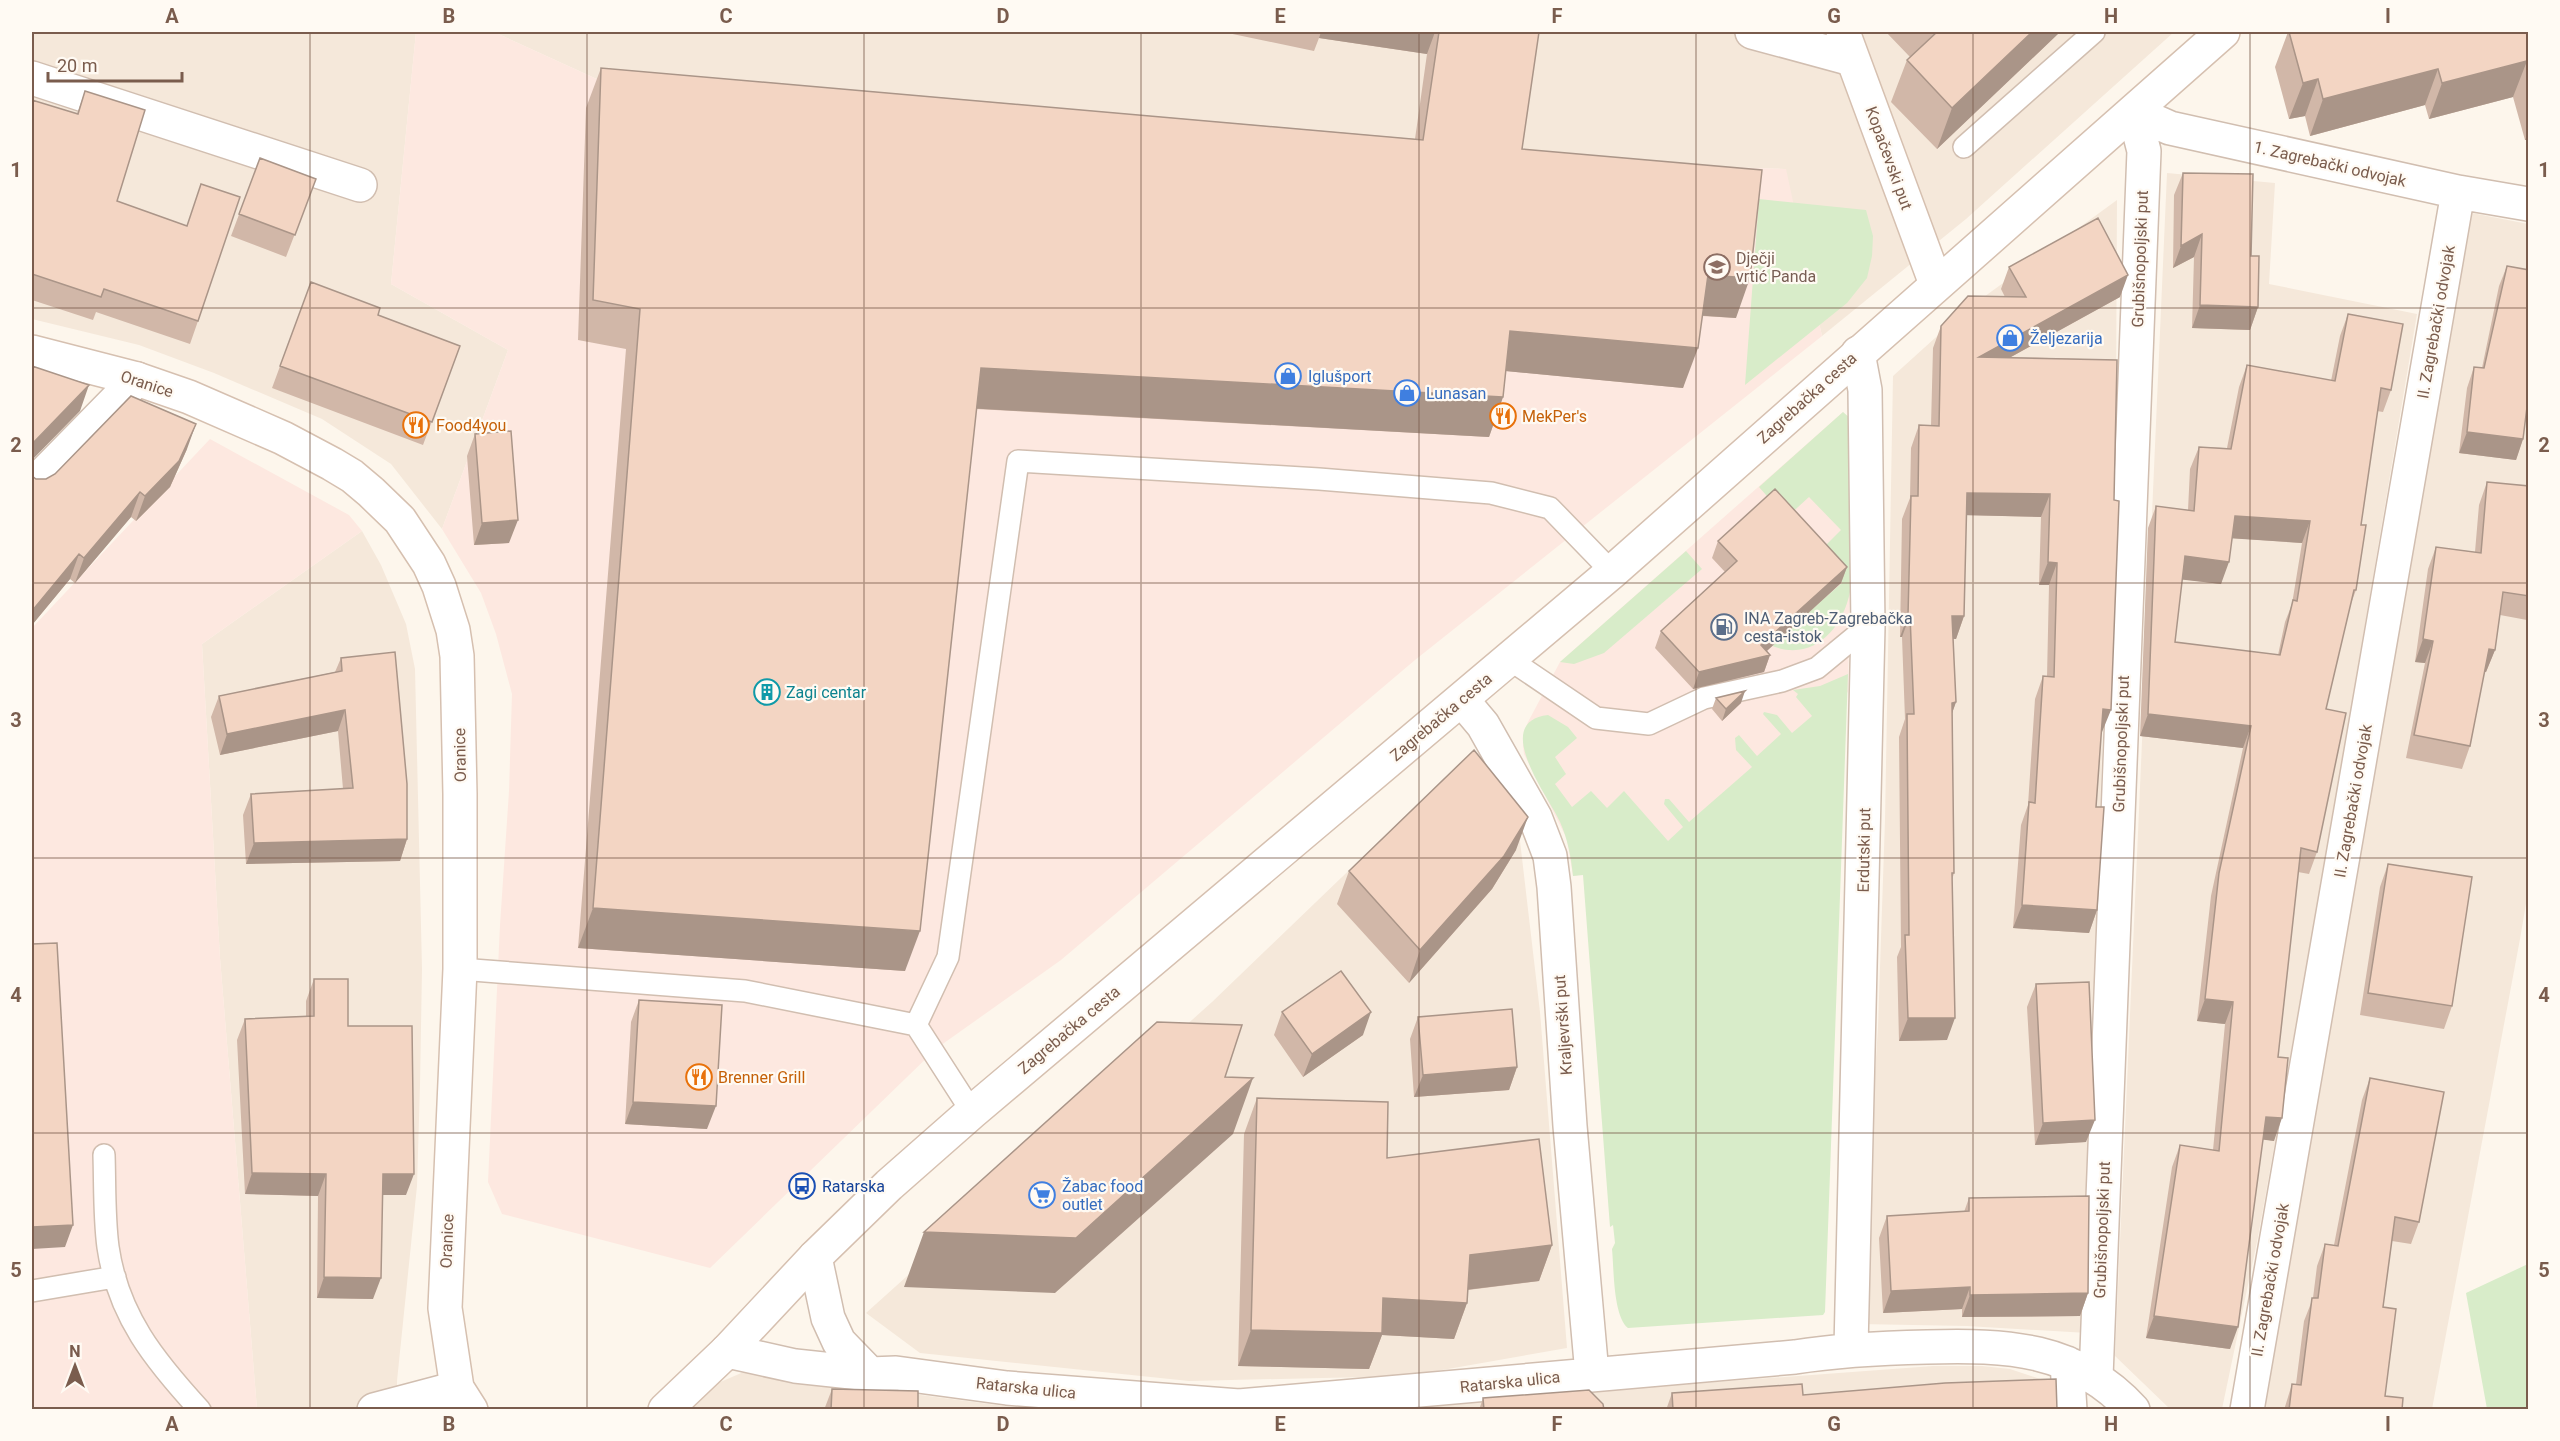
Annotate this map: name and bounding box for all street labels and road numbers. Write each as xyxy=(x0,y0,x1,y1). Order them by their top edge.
street label: Kopačevski put xyxy=(1862,104,1916,212)
street label: 1. Zagrebački odvojak xyxy=(2252,137,2409,191)
street label: Grubišnopoljski put xyxy=(2128,190,2152,328)
street label: II. Zagrebački odvojak xyxy=(2413,243,2459,400)
street label: Zagrebačka cesta xyxy=(1753,348,1861,448)
street label: Oranice xyxy=(118,367,176,401)
street label: Zagrebačka cesta xyxy=(1386,669,1496,765)
street label: Grubišnopoljski put xyxy=(2109,675,2133,813)
street label: II. Zagrebački odvojak xyxy=(2330,722,2376,879)
street label: Oranice xyxy=(450,728,470,782)
street label: Erdutski put xyxy=(1854,807,1874,893)
street label: Kraljevrški put xyxy=(1550,974,1576,1076)
street label: Zagrebačka cesta xyxy=(1014,982,1124,1078)
street label: Grubišnopoljski put xyxy=(2090,1161,2114,1299)
street label: II. Zagrebački odvojak xyxy=(2247,1201,2293,1358)
street label: Oranice xyxy=(437,1213,457,1269)
street label: Ratarska ulica xyxy=(1459,1367,1561,1397)
street label: Ratarska ulica xyxy=(975,1373,1077,1403)

